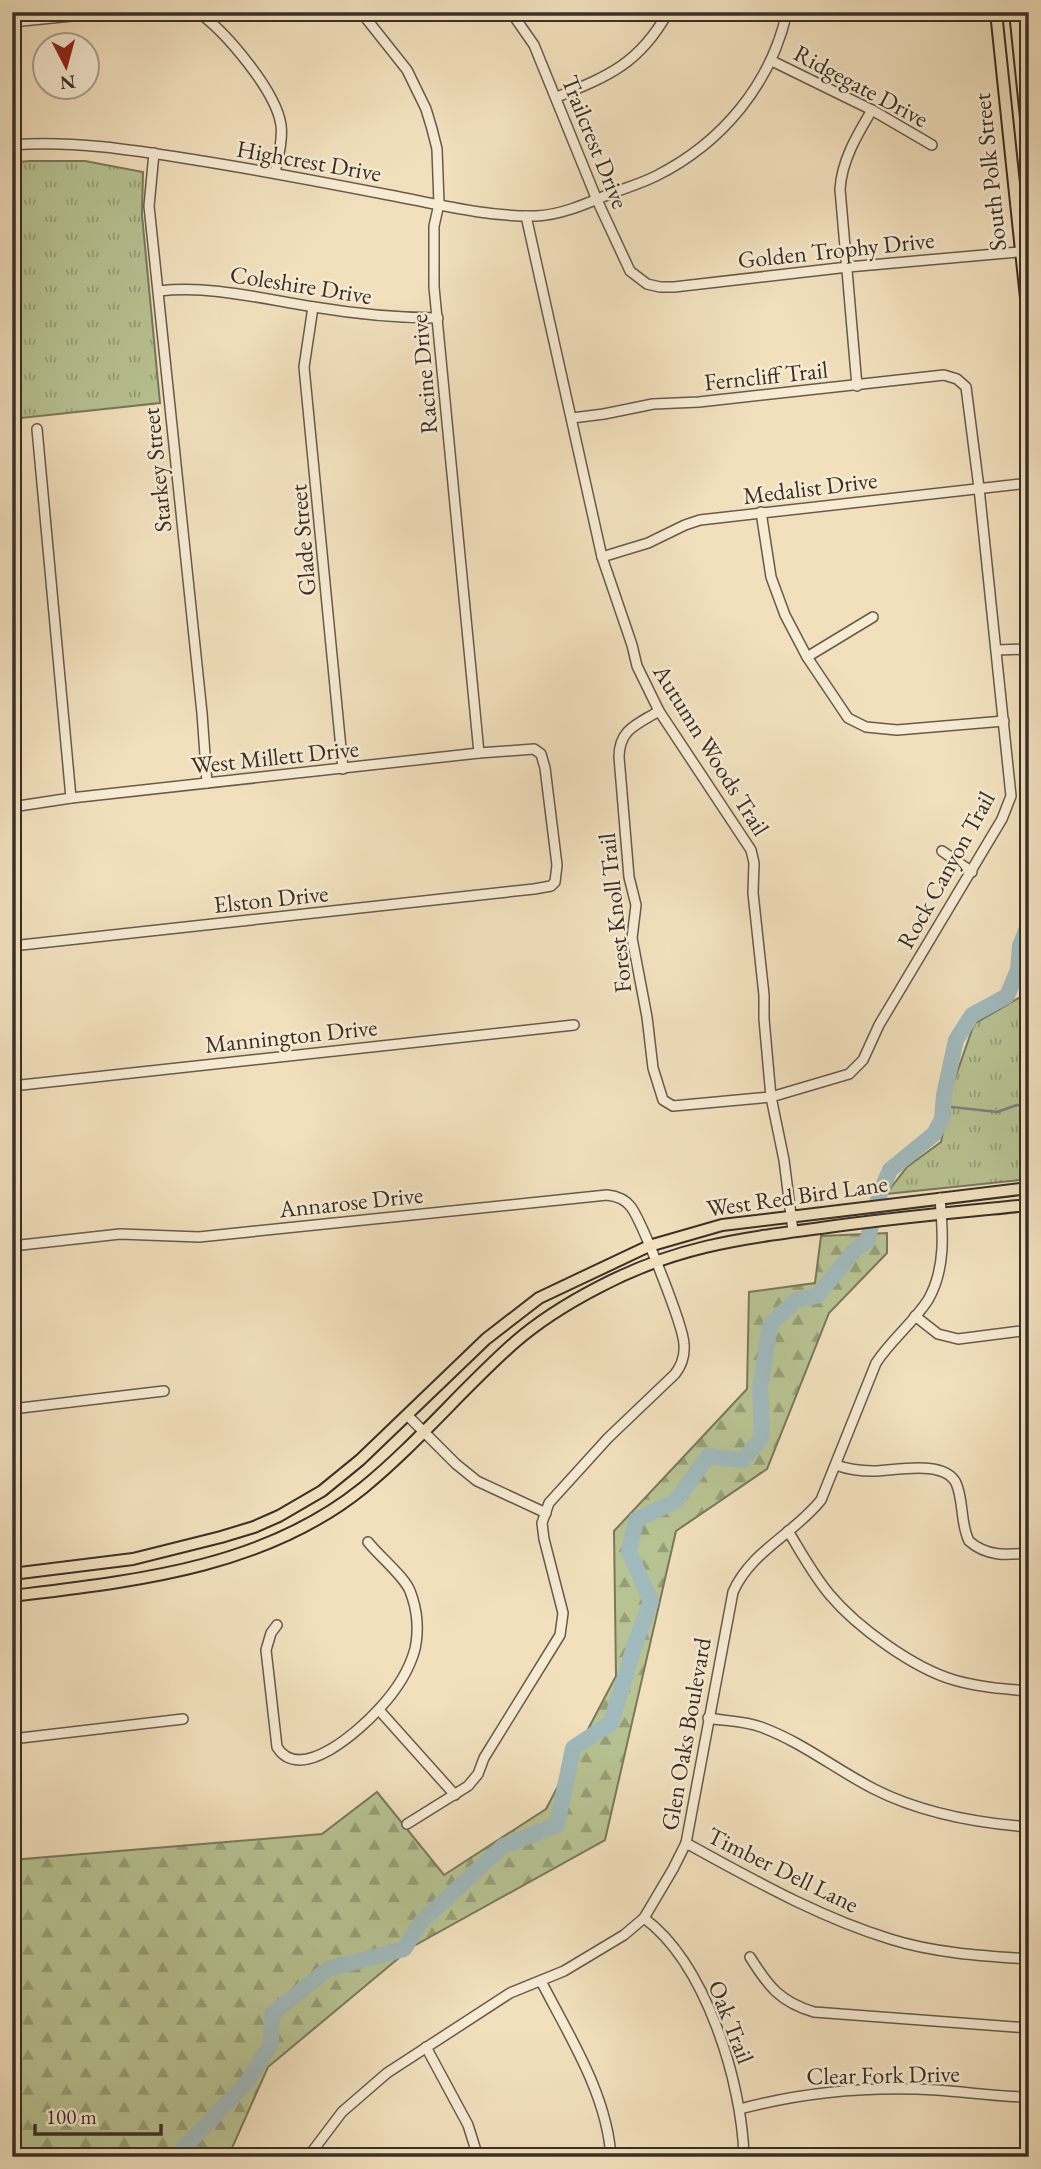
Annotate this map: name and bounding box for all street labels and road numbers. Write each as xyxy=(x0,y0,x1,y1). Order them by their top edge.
street label: Ridgegate Drive xyxy=(789,37,934,134)
street label: Trailcrest Drive xyxy=(555,71,636,213)
street label: South Polk Street xyxy=(966,91,1013,252)
street label: Highcrest Drive xyxy=(234,133,384,188)
street label: Golden Trophy Drive xyxy=(736,224,936,275)
street label: Coleshire Drive xyxy=(228,258,374,311)
street label: Racine Drive xyxy=(403,313,444,435)
street label: Ferncliff Trail xyxy=(702,354,830,397)
street label: Starkey Street xyxy=(135,406,178,534)
street label: Medalist Drive xyxy=(741,464,879,511)
street label: Glade Street xyxy=(282,483,323,597)
street label: Autumn Woods Trail xyxy=(646,657,777,841)
street label: West Millett Drive xyxy=(190,732,360,781)
street label: Rock Canyon Trail xyxy=(890,785,1002,954)
street label: Forest Knoll Trail xyxy=(591,831,638,995)
street label: Elston Drive xyxy=(212,877,330,920)
street label: Mannington Drive xyxy=(203,1011,379,1060)
street label: West Red Bird Lane xyxy=(704,1167,890,1224)
street label: Annarose Drive xyxy=(276,1179,424,1225)
street label: Glen Oaks Boulevard xyxy=(653,1634,718,1833)
street label: Timber Dell Lane xyxy=(702,1820,864,1920)
street label: Oak Trail xyxy=(701,1976,762,2068)
street label: Clear Fork Drive xyxy=(806,2058,960,2091)

